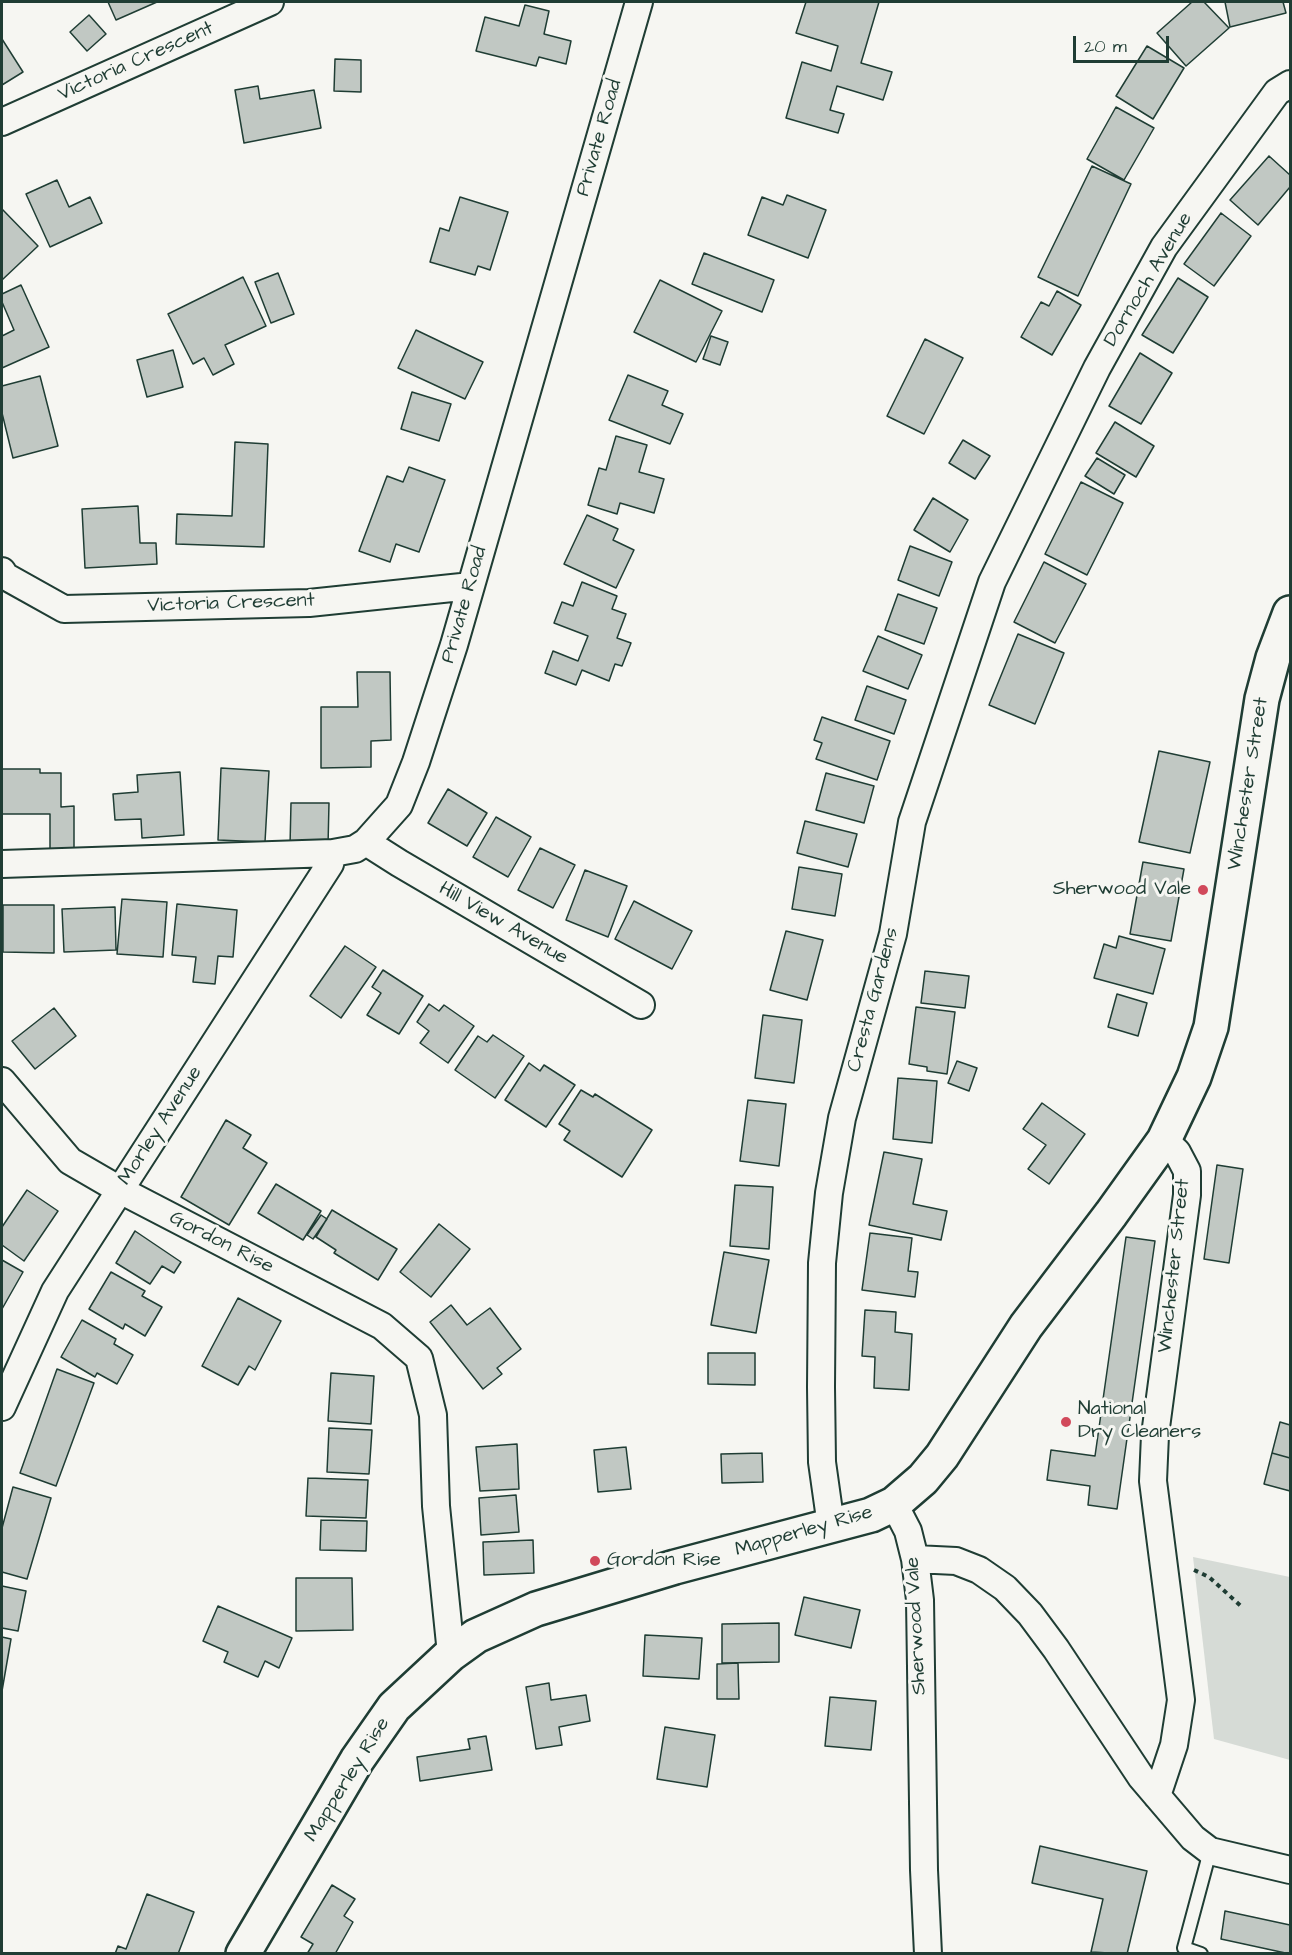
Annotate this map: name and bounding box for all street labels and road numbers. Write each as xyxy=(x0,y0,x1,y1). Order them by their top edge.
street label: Victoria Crescent xyxy=(55,17,217,107)
street label: Private Road xyxy=(572,77,628,199)
street label: Dornoch Avenue xyxy=(1100,209,1198,351)
street label: Private Road xyxy=(437,544,493,666)
street label: Victoria Crescent xyxy=(147,589,315,619)
street label: Winchester Street xyxy=(1223,696,1275,872)
street label: Hill View Avenue xyxy=(434,877,572,971)
street label: Cresta Gardens xyxy=(843,925,905,1075)
street label: Morley Avenue xyxy=(114,1062,208,1190)
street label: Winchester Street xyxy=(1154,1178,1196,1354)
street label: Gordon Rise xyxy=(165,1206,277,1280)
street label: Mapperley Rise xyxy=(732,1501,876,1563)
street label: Sherwood Vale xyxy=(901,1556,933,1696)
street label: Mapperley Rise xyxy=(300,1713,396,1847)

